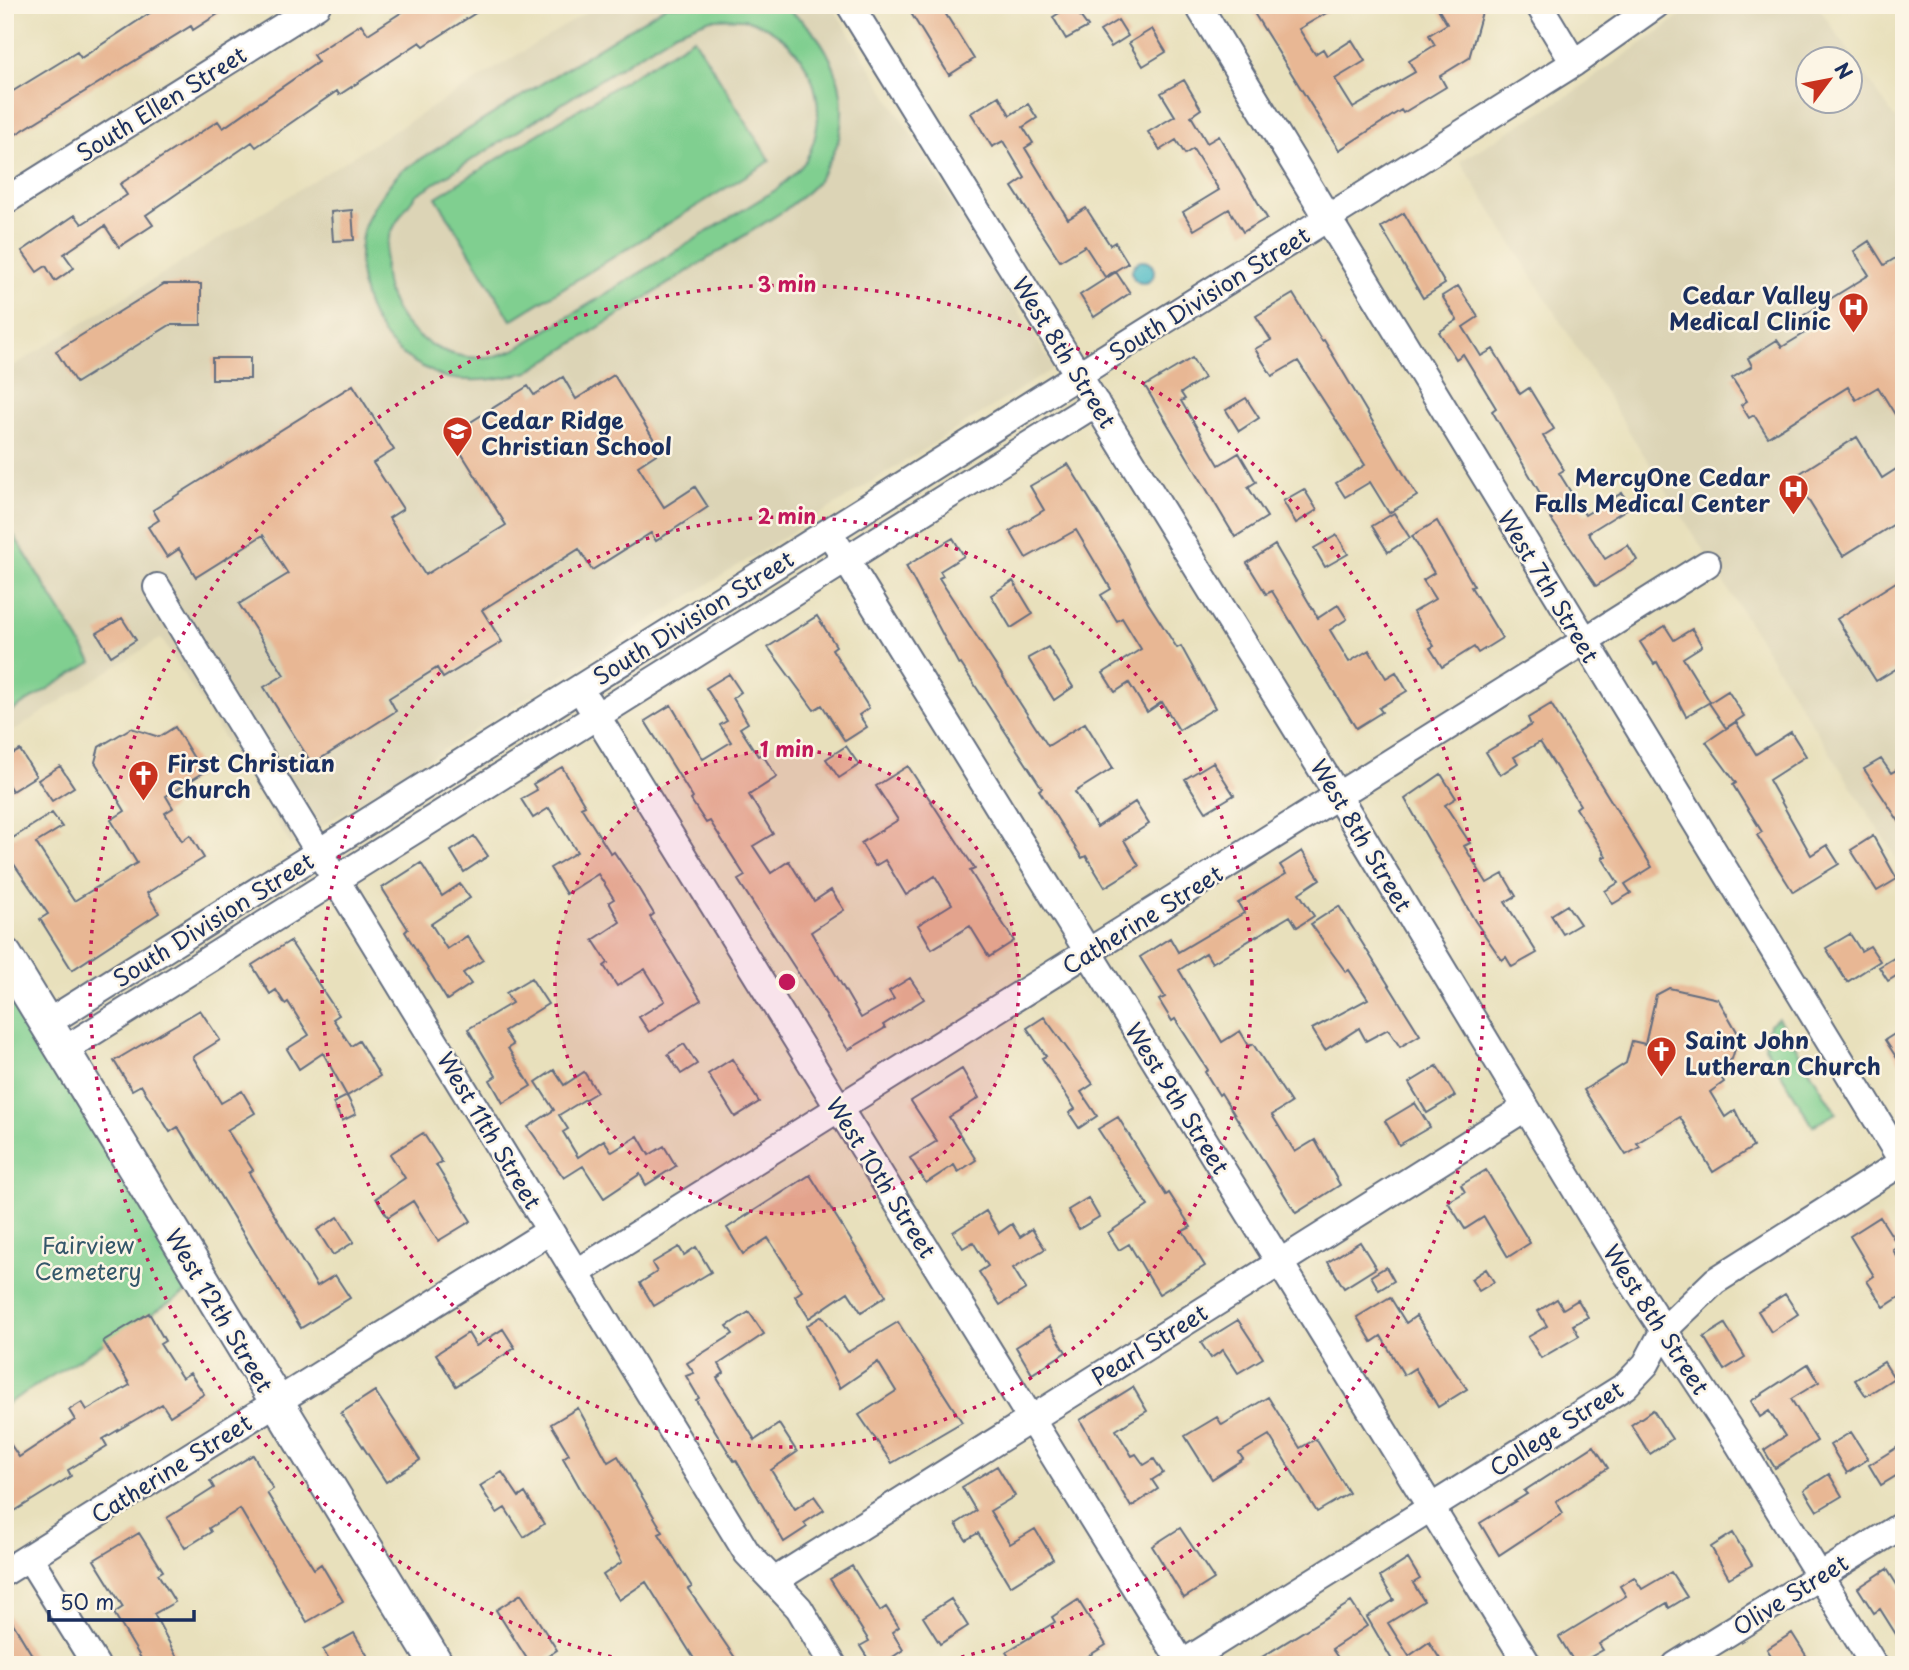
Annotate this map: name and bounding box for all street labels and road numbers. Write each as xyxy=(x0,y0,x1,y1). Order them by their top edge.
street label: South Ellen Street xyxy=(69,37,253,169)
street label: South Division Street xyxy=(1102,217,1316,369)
street label: West 8th Street xyxy=(1004,269,1126,435)
street label: West 7th Street xyxy=(1489,503,1609,669)
street label: South Division Street xyxy=(586,541,800,693)
street label: West 8th Street xyxy=(1302,752,1422,918)
street label: South Division Street xyxy=(106,843,320,995)
street label: Catherine Street xyxy=(1055,855,1229,983)
street label: West 9th Street xyxy=(1117,1015,1239,1181)
street label: West 11th Street xyxy=(429,1045,551,1215)
street label: West 10th Street xyxy=(818,1090,946,1264)
street label: West 12th Street xyxy=(157,1221,283,1399)
street label: West 8th Street xyxy=(1595,1237,1719,1401)
street label: Pearl Street xyxy=(1084,1294,1214,1394)
street label: College Street xyxy=(1482,1371,1630,1485)
street label: Catherine Street xyxy=(84,1404,258,1532)
street label: Olive Street xyxy=(1725,1545,1855,1643)

